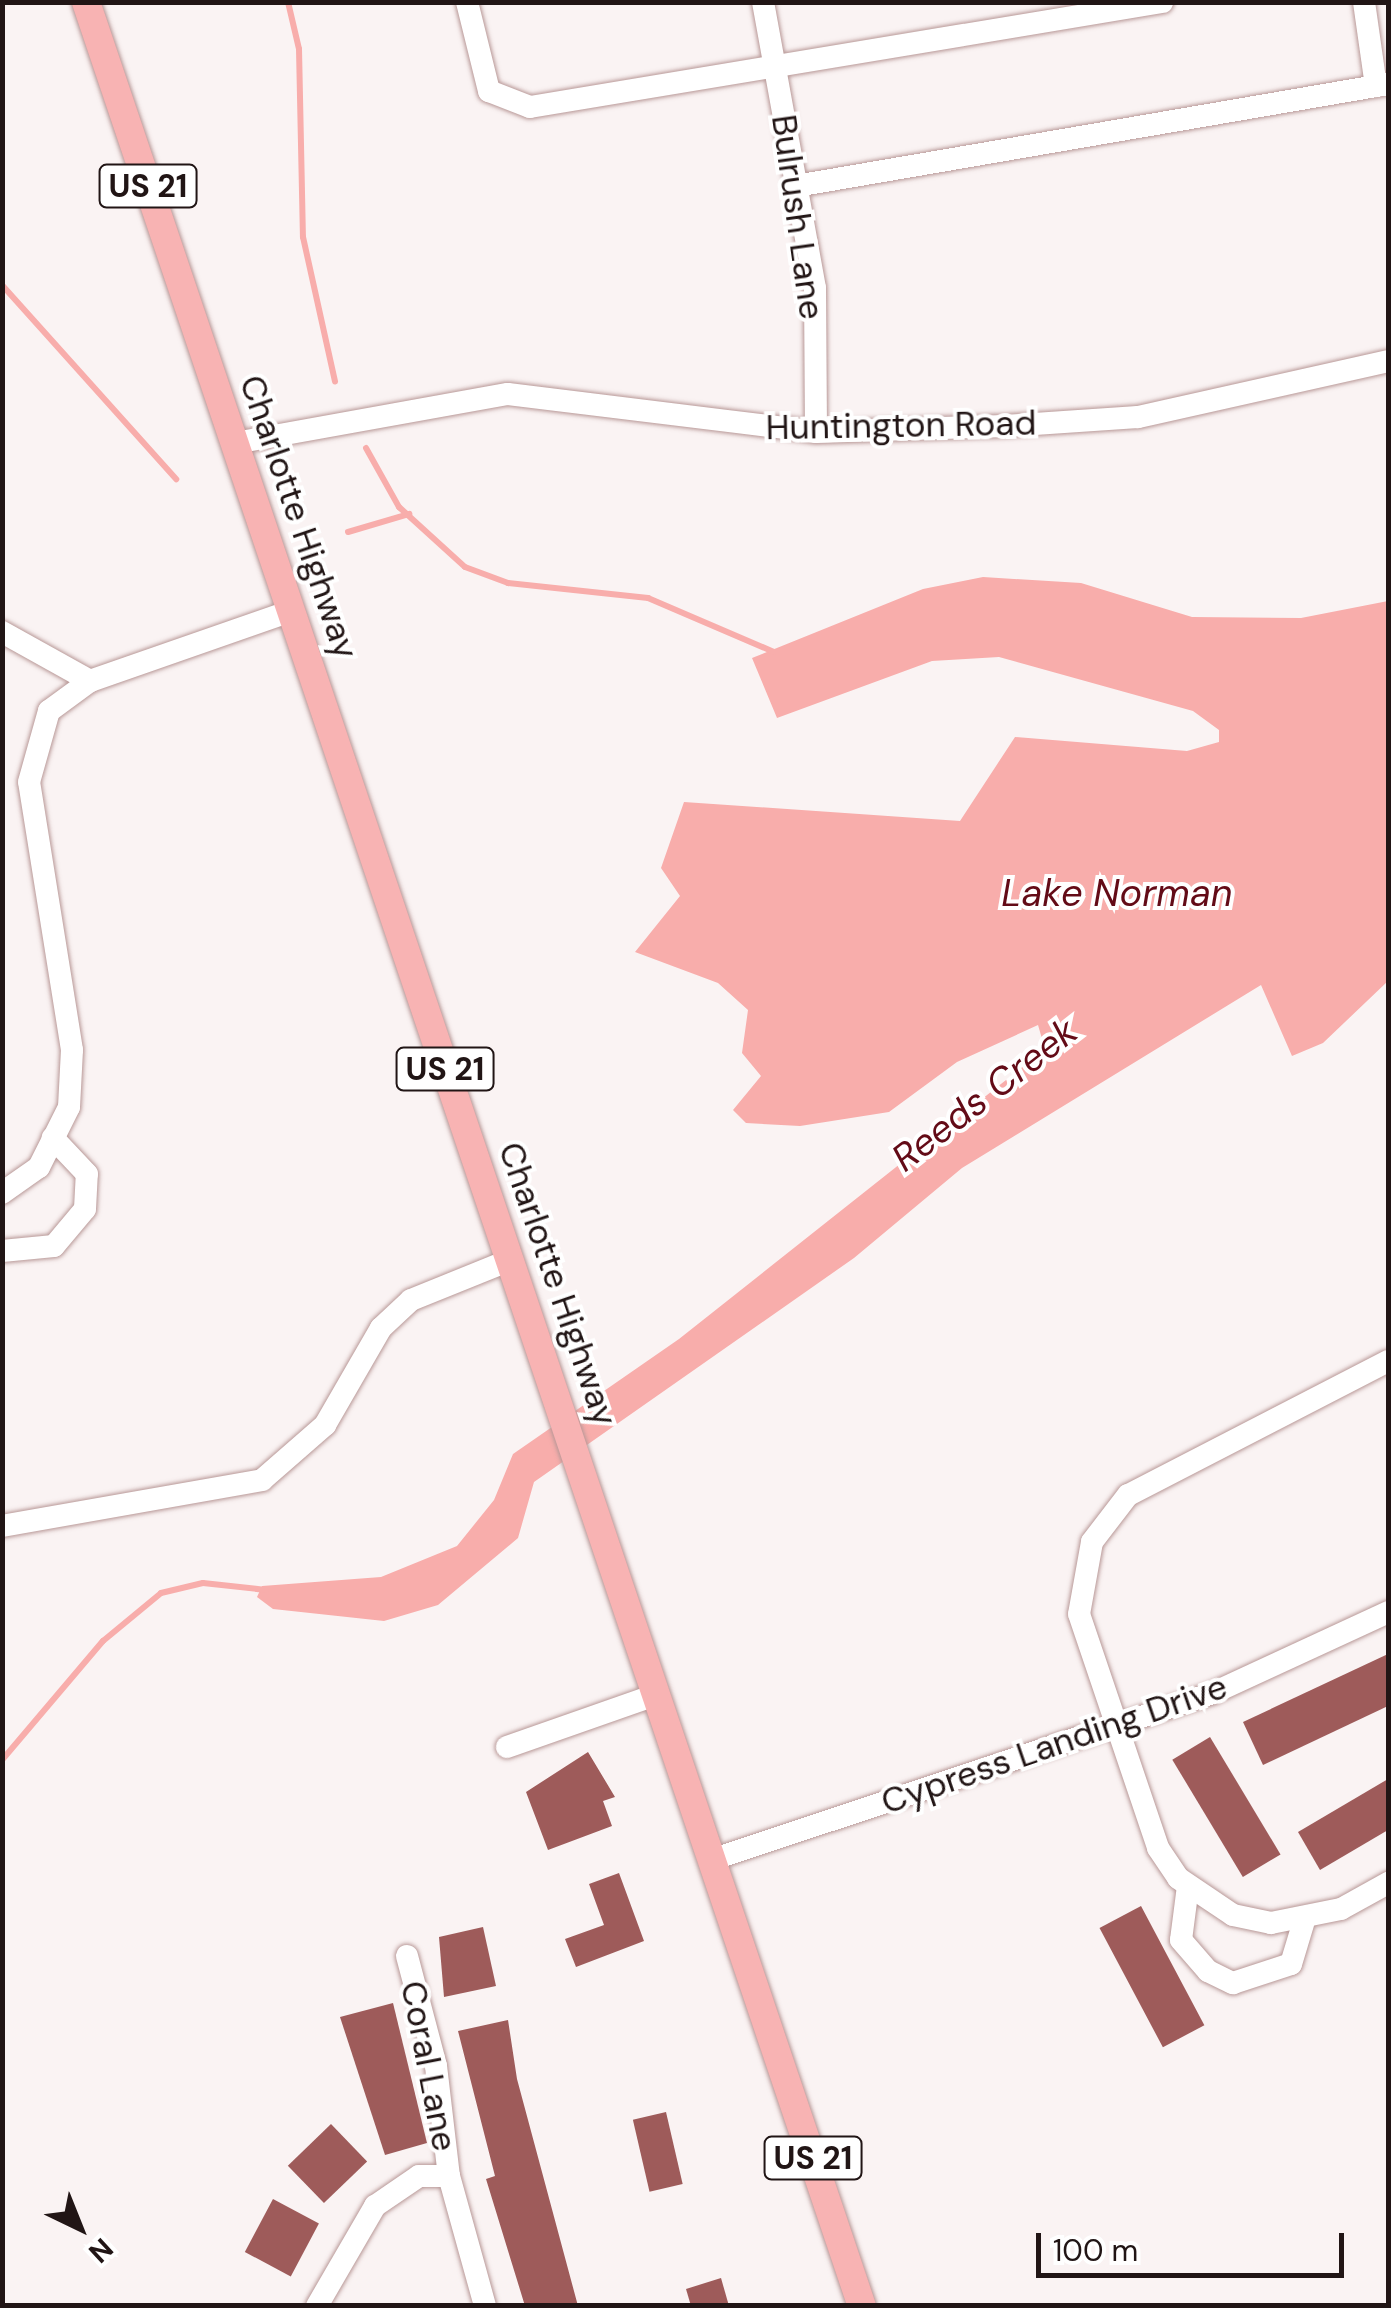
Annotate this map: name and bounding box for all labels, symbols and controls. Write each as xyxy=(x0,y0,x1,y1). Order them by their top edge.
street label: Bulrush Lane xyxy=(763,112,833,322)
road number: US 21 xyxy=(98,159,198,213)
street label: Charlotte Highway xyxy=(231,370,367,664)
street label: Huntington Road xyxy=(765,402,1037,448)
water label: Lake Norman xyxy=(1001,871,1233,917)
water label: Reeds Creek xyxy=(883,1009,1087,1181)
road number: US 21 xyxy=(395,1042,495,1096)
street label: Charlotte Highway xyxy=(490,1137,626,1431)
street label: Cypress Landing Drive xyxy=(876,1665,1232,1823)
street label: Coral Lane xyxy=(392,1977,466,2155)
road number: US 21 xyxy=(763,2131,863,2185)
north arrow xyxy=(30,2178,130,2278)
scale bar xyxy=(1041,2213,1348,2275)
text: N xyxy=(81,2230,121,2271)
text: 100 m xyxy=(1053,2231,1138,2270)

